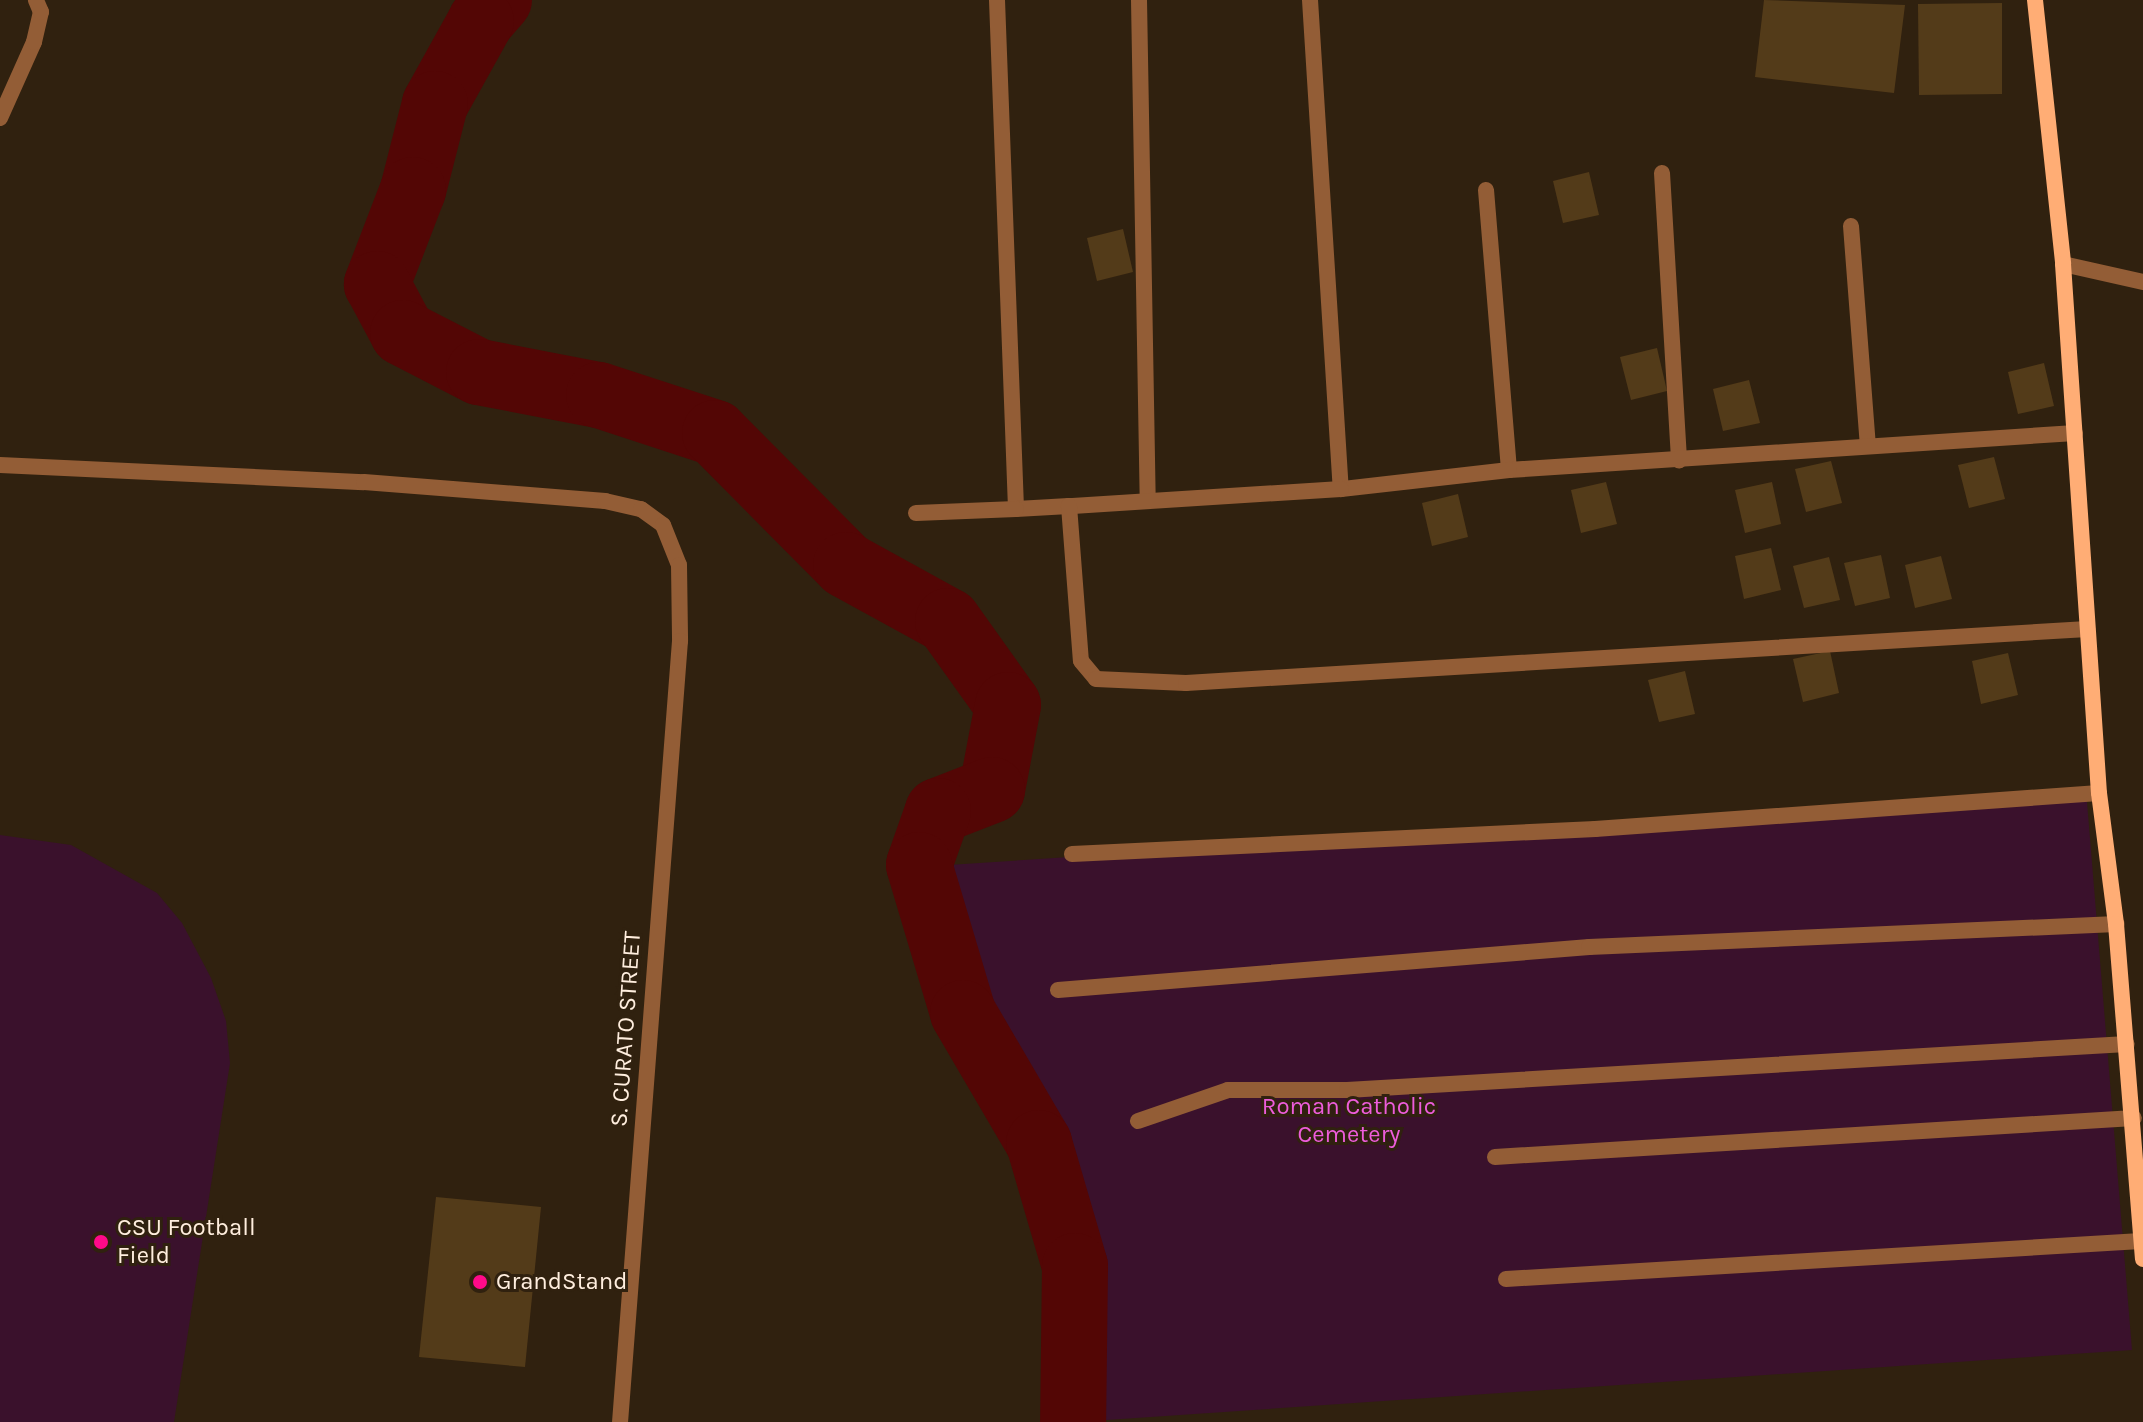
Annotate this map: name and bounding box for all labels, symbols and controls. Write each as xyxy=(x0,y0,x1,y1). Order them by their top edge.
street label: S. CURATO STREET xyxy=(605,930,647,1128)
park label: Roman Catholic Cemetery xyxy=(1262,1093,1436,1149)
place label: CSU Football Field xyxy=(117,1214,256,1270)
marker: CSU Football Field xyxy=(92,1233,110,1251)
place label: GrandStand xyxy=(496,1268,627,1296)
marker: GrandStand xyxy=(471,1273,489,1291)

